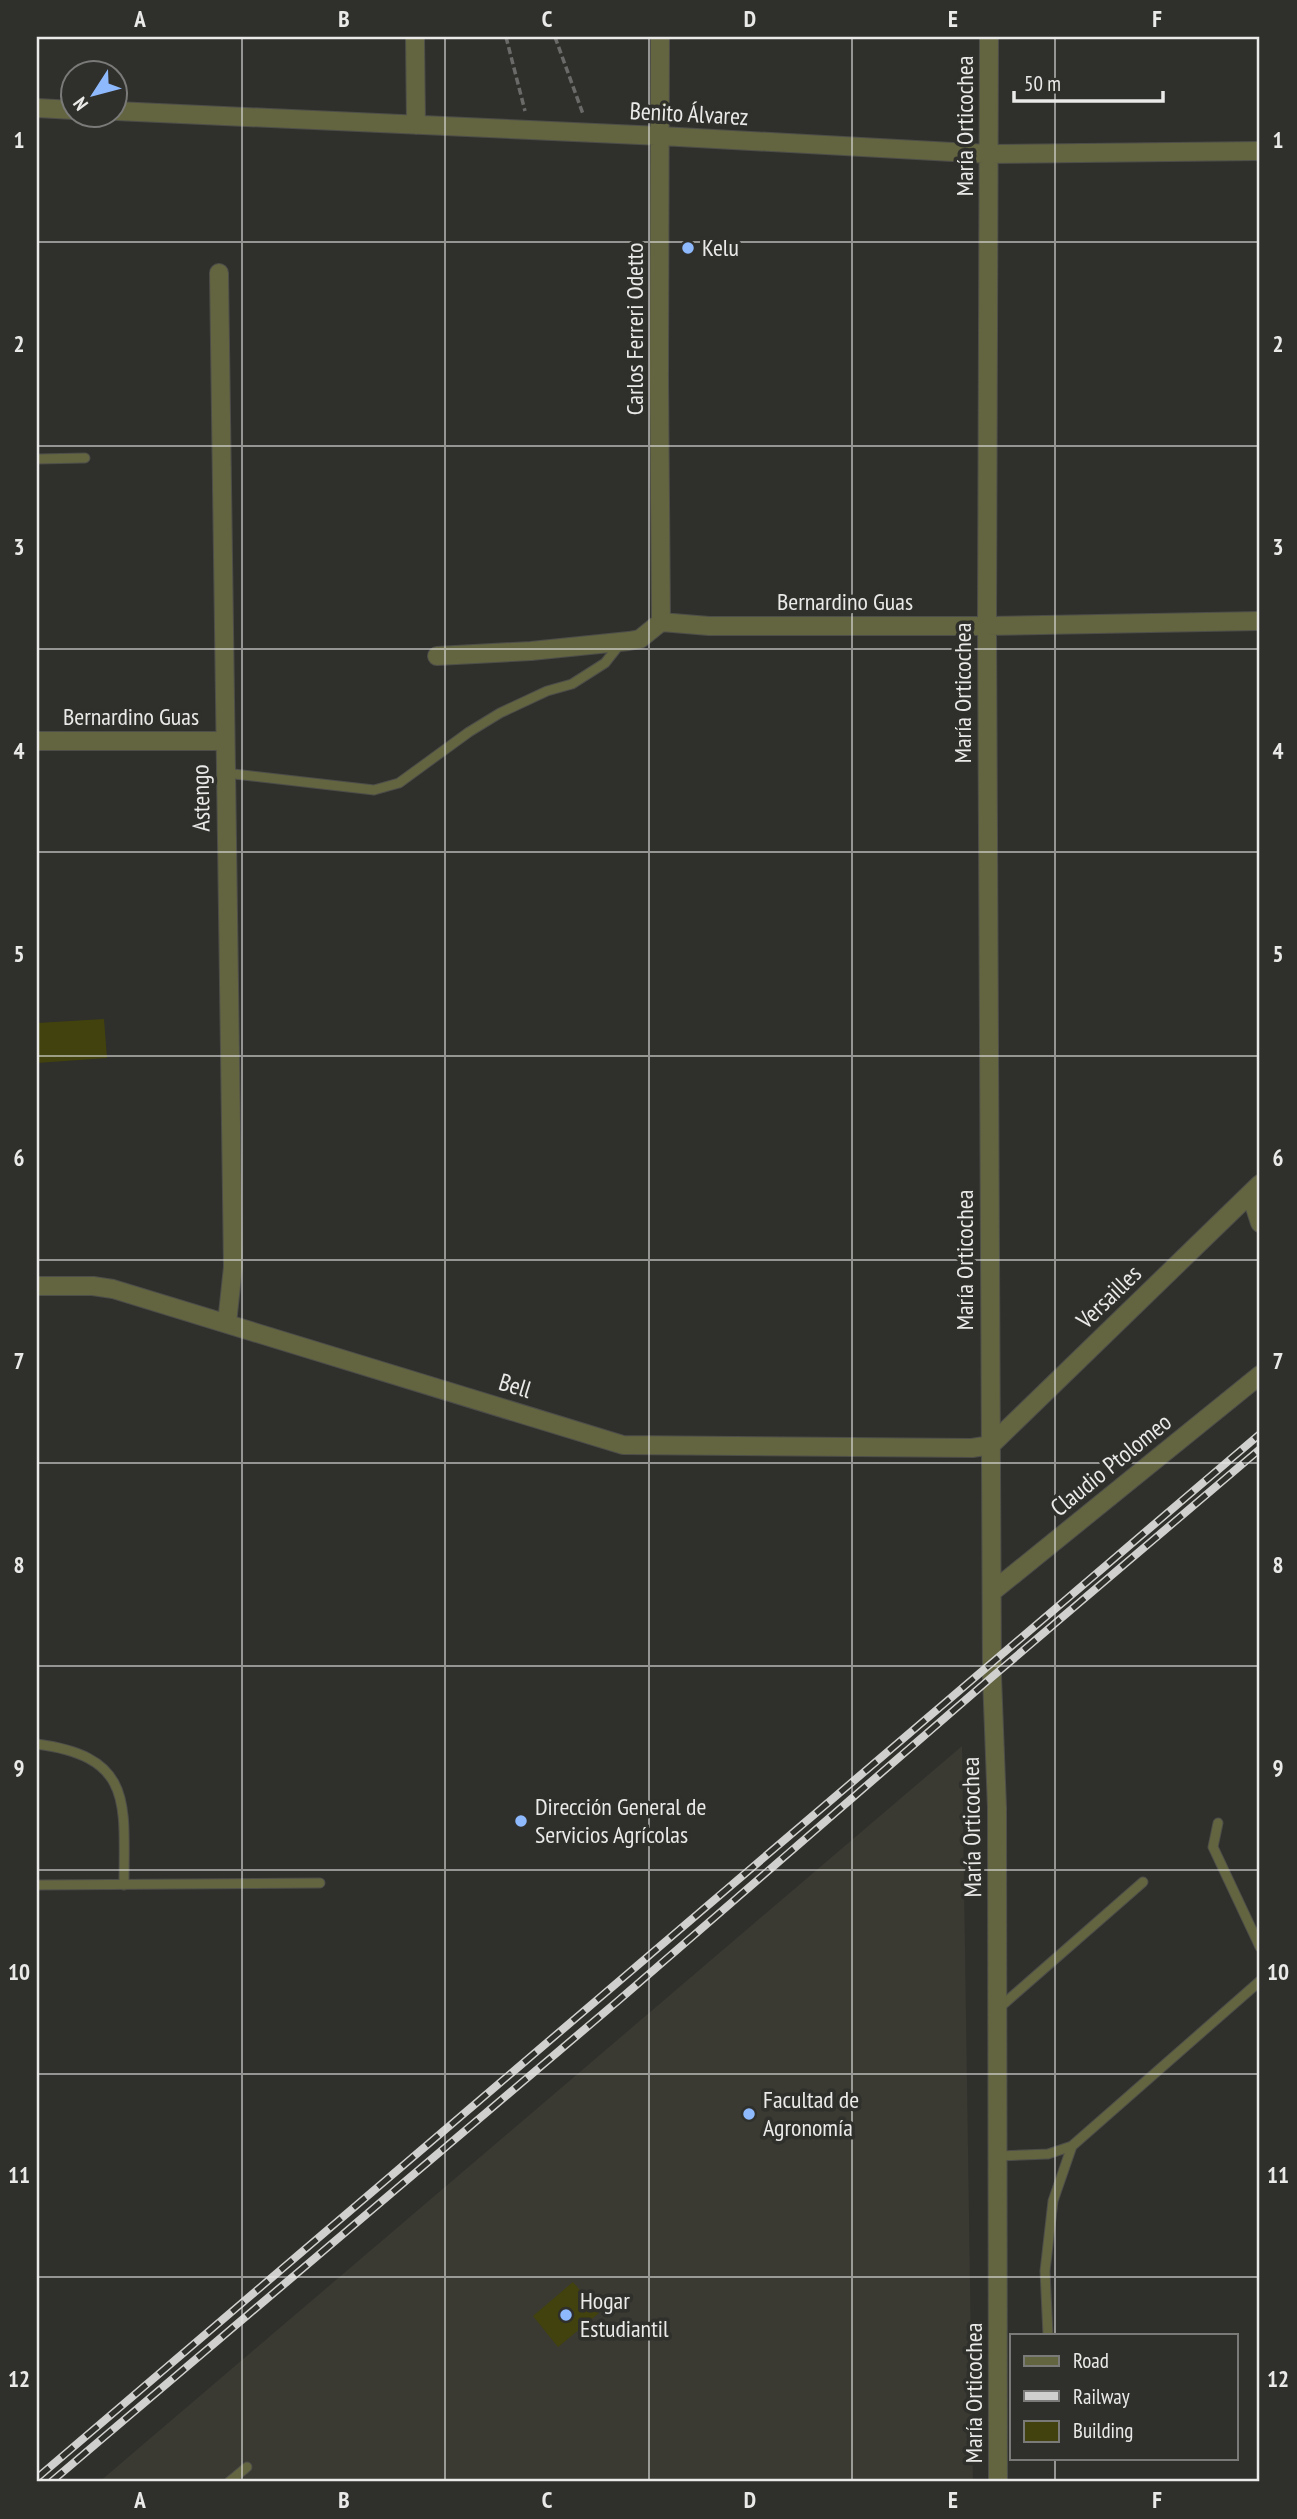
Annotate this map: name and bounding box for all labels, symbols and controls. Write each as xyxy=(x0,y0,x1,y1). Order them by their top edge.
text: A xyxy=(133,4,146,33)
text: B xyxy=(338,4,350,33)
text: C xyxy=(542,4,553,33)
text: D xyxy=(744,4,756,33)
text: E xyxy=(948,4,958,33)
text: F xyxy=(1152,4,1162,33)
street label: María Orticochea xyxy=(949,56,980,196)
north arrow xyxy=(60,60,130,130)
scale bar xyxy=(1014,60,1162,104)
text: 50 m xyxy=(1024,70,1061,97)
text: N xyxy=(68,93,93,115)
street label: Benito Álvarez xyxy=(629,95,749,132)
text: 1 xyxy=(14,125,25,154)
text: 1 xyxy=(1273,125,1284,154)
place label: Kelu xyxy=(702,232,739,263)
marker: Kelu xyxy=(680,240,696,256)
street label: Carlos Ferreri Odetto xyxy=(619,243,650,415)
text: 2 xyxy=(14,329,25,358)
text: 2 xyxy=(1273,329,1284,358)
text: 3 xyxy=(14,532,25,561)
text: 3 xyxy=(1273,532,1284,561)
street label: Bernardino Guas xyxy=(777,586,913,617)
street label: María Orticochea xyxy=(947,623,978,763)
street label: Bernardino Guas xyxy=(63,701,199,732)
text: 4 xyxy=(14,736,25,765)
text: 4 xyxy=(1273,736,1284,765)
street label: Astengo xyxy=(184,764,217,832)
text: 5 xyxy=(14,939,25,968)
text: 5 xyxy=(1273,939,1284,968)
text: 6 xyxy=(14,1143,25,1172)
text: 6 xyxy=(1273,1143,1284,1172)
street label: María Orticochea xyxy=(949,1190,980,1330)
street label: Versailles xyxy=(1069,1258,1148,1336)
text: 7 xyxy=(14,1346,25,1375)
text: 7 xyxy=(1273,1346,1284,1375)
street label: Bell xyxy=(495,1366,536,1405)
street label: Claudio Ptolomeo xyxy=(1044,1406,1178,1523)
text: 8 xyxy=(14,1550,25,1579)
text: 8 xyxy=(1273,1550,1284,1579)
text: 9 xyxy=(14,1753,25,1782)
text: 9 xyxy=(1273,1753,1284,1782)
street label: María Orticochea xyxy=(955,1756,988,1898)
place label: Dirección General de Servicios Agrícolas xyxy=(535,1791,706,1850)
marker: Dirección General de Servicios Agrícolas xyxy=(513,1813,529,1829)
text: 10 xyxy=(8,1957,30,1986)
text: 10 xyxy=(1267,1957,1289,1986)
place label: Facultad de Agronomía xyxy=(763,2084,859,2143)
marker: Facultad de Agronomía xyxy=(741,2106,757,2122)
text: 11 xyxy=(8,2160,30,2189)
text: 11 xyxy=(1267,2160,1289,2189)
place label: Hogar Estudiantil xyxy=(580,2285,669,2344)
marker: Hogar Estudiantil xyxy=(558,2307,574,2323)
street label: María Orticochea xyxy=(958,2323,989,2463)
legend xyxy=(1010,2334,1238,2460)
text: Road xyxy=(1073,2347,1109,2374)
text: 12 xyxy=(8,2364,30,2393)
text: 12 xyxy=(1267,2364,1289,2393)
text: Railway xyxy=(1073,2383,1130,2410)
text: Building xyxy=(1073,2417,1133,2444)
text: A xyxy=(133,2485,146,2514)
text: B xyxy=(338,2485,350,2514)
text: C xyxy=(542,2485,553,2514)
text: D xyxy=(744,2485,756,2514)
text: E xyxy=(948,2485,958,2514)
text: F xyxy=(1152,2485,1162,2514)

